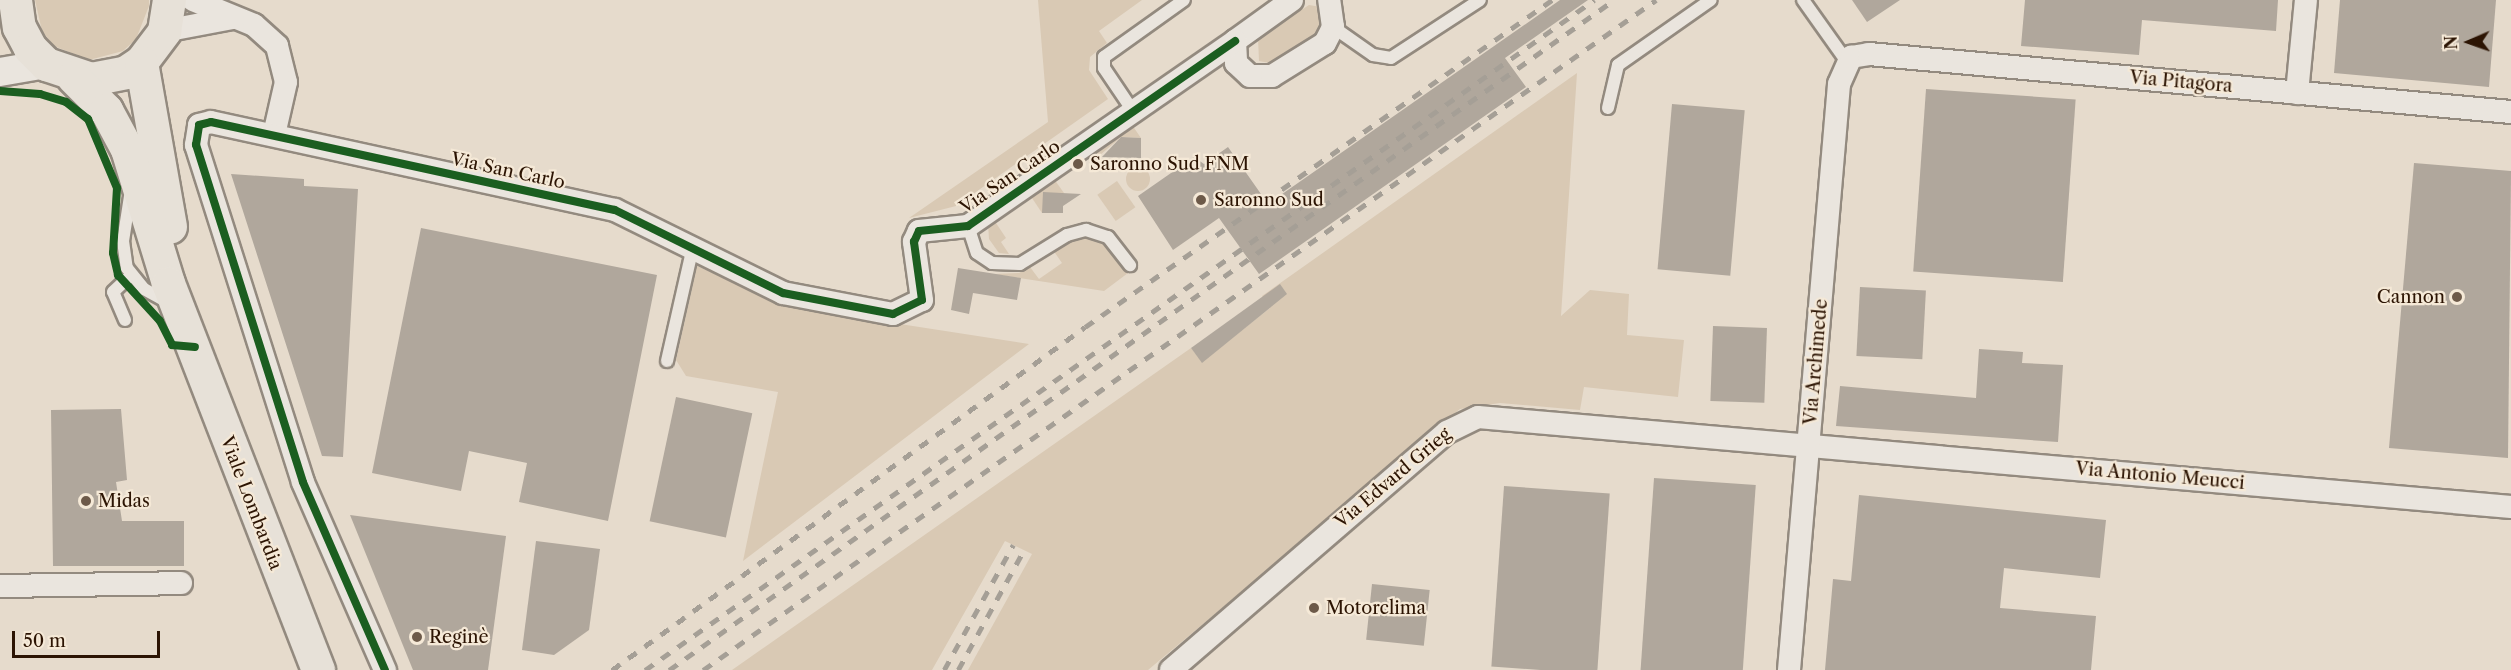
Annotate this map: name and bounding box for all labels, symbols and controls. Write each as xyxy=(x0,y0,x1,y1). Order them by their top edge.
north arrow xyxy=(2439,12,2499,72)
text: N xyxy=(2441,35,2461,50)
street label: Via Pitagora xyxy=(2129,67,2233,97)
street label: Via San Carlo xyxy=(956,136,1064,218)
street label: Via San Carlo xyxy=(449,148,567,194)
place label: Saronno Sud FNM xyxy=(1090,153,1249,175)
marker: Saronno Sud FNM xyxy=(1071,157,1085,171)
place label: Saronno Sud xyxy=(1214,189,1324,211)
marker: Saronno Sud xyxy=(1192,191,1210,209)
place label: Cannon xyxy=(2377,286,2445,308)
marker: Cannon xyxy=(2450,290,2464,304)
street label: Via Archimede xyxy=(1800,298,1832,426)
street label: Via Edvard Grieg xyxy=(1331,423,1455,533)
street label: Viale Lombardia xyxy=(216,433,286,573)
street label: Via Antonio Meucci xyxy=(2074,458,2246,494)
place label: Midas xyxy=(98,490,150,512)
marker: Midas xyxy=(79,494,93,508)
place label: Motorclima xyxy=(1326,597,1426,619)
marker: Motorclima xyxy=(1307,601,1321,615)
scale bar xyxy=(15,619,164,657)
place label: Reginè xyxy=(429,626,488,648)
text: 50 m xyxy=(23,630,66,652)
marker: Reginè xyxy=(410,630,424,644)

